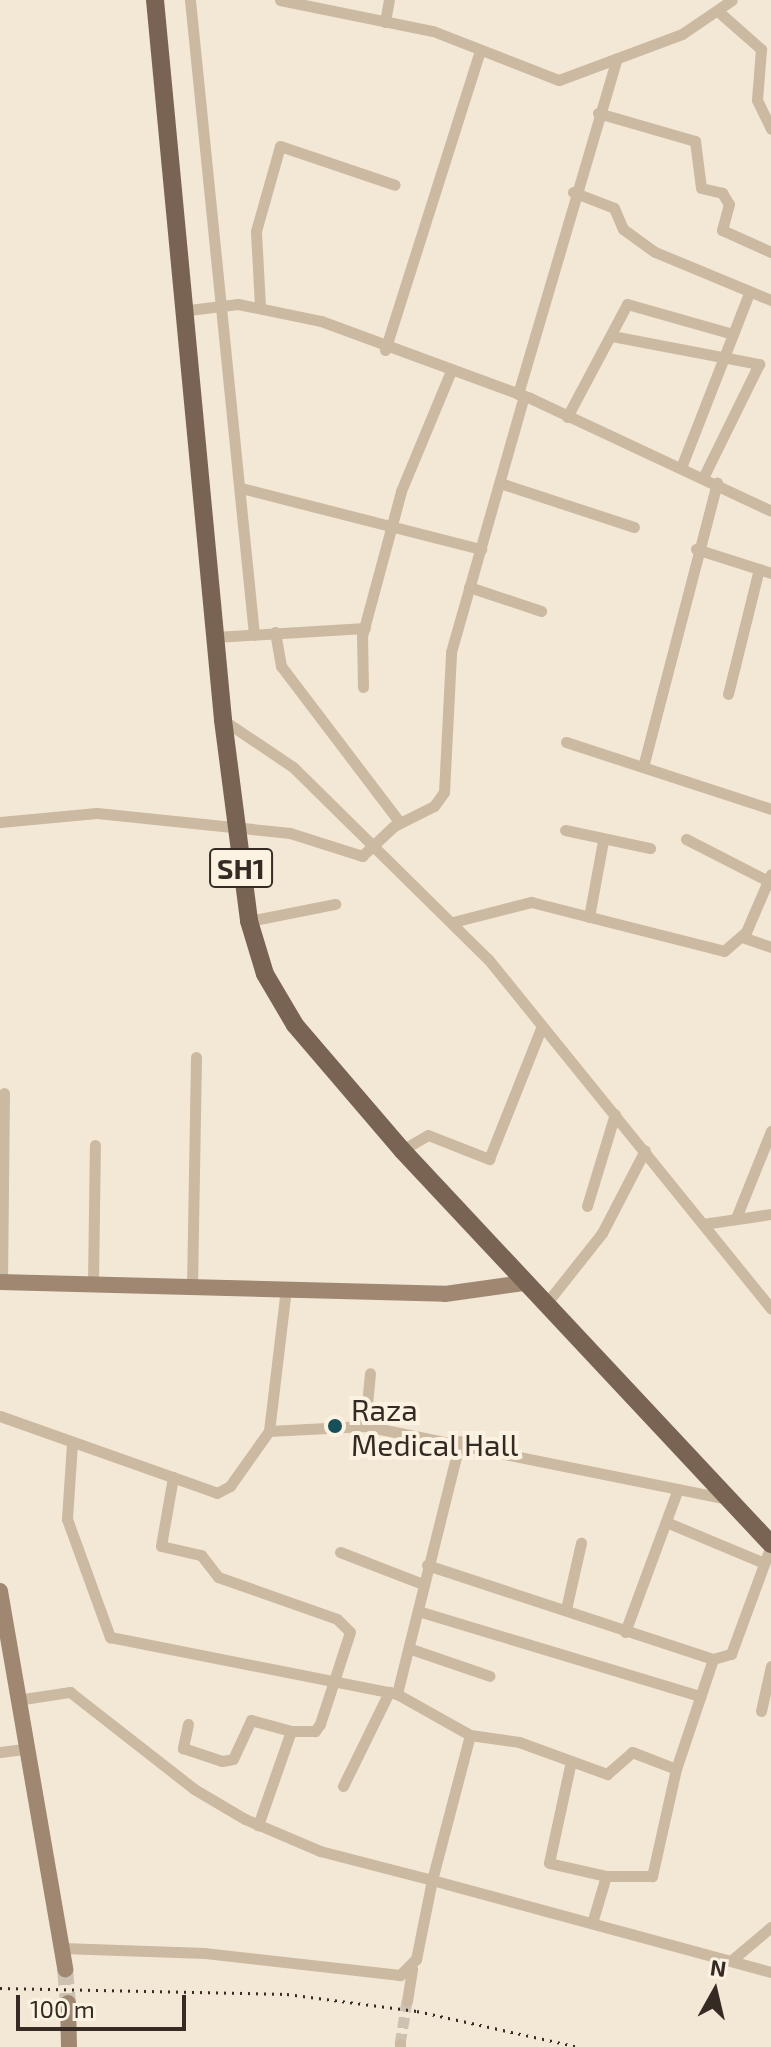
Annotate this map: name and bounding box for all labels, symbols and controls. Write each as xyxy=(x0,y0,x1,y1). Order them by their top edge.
road number: SH1 xyxy=(209,844,273,892)
place label: Raza Medical Hall xyxy=(351,1391,519,1462)
marker: Raza Medical Hall xyxy=(326,1417,344,1435)
north arrow xyxy=(675,1951,755,2031)
text: N xyxy=(709,1953,728,1981)
scale bar xyxy=(20,1979,190,2029)
text: 100 m xyxy=(30,1994,95,2023)

